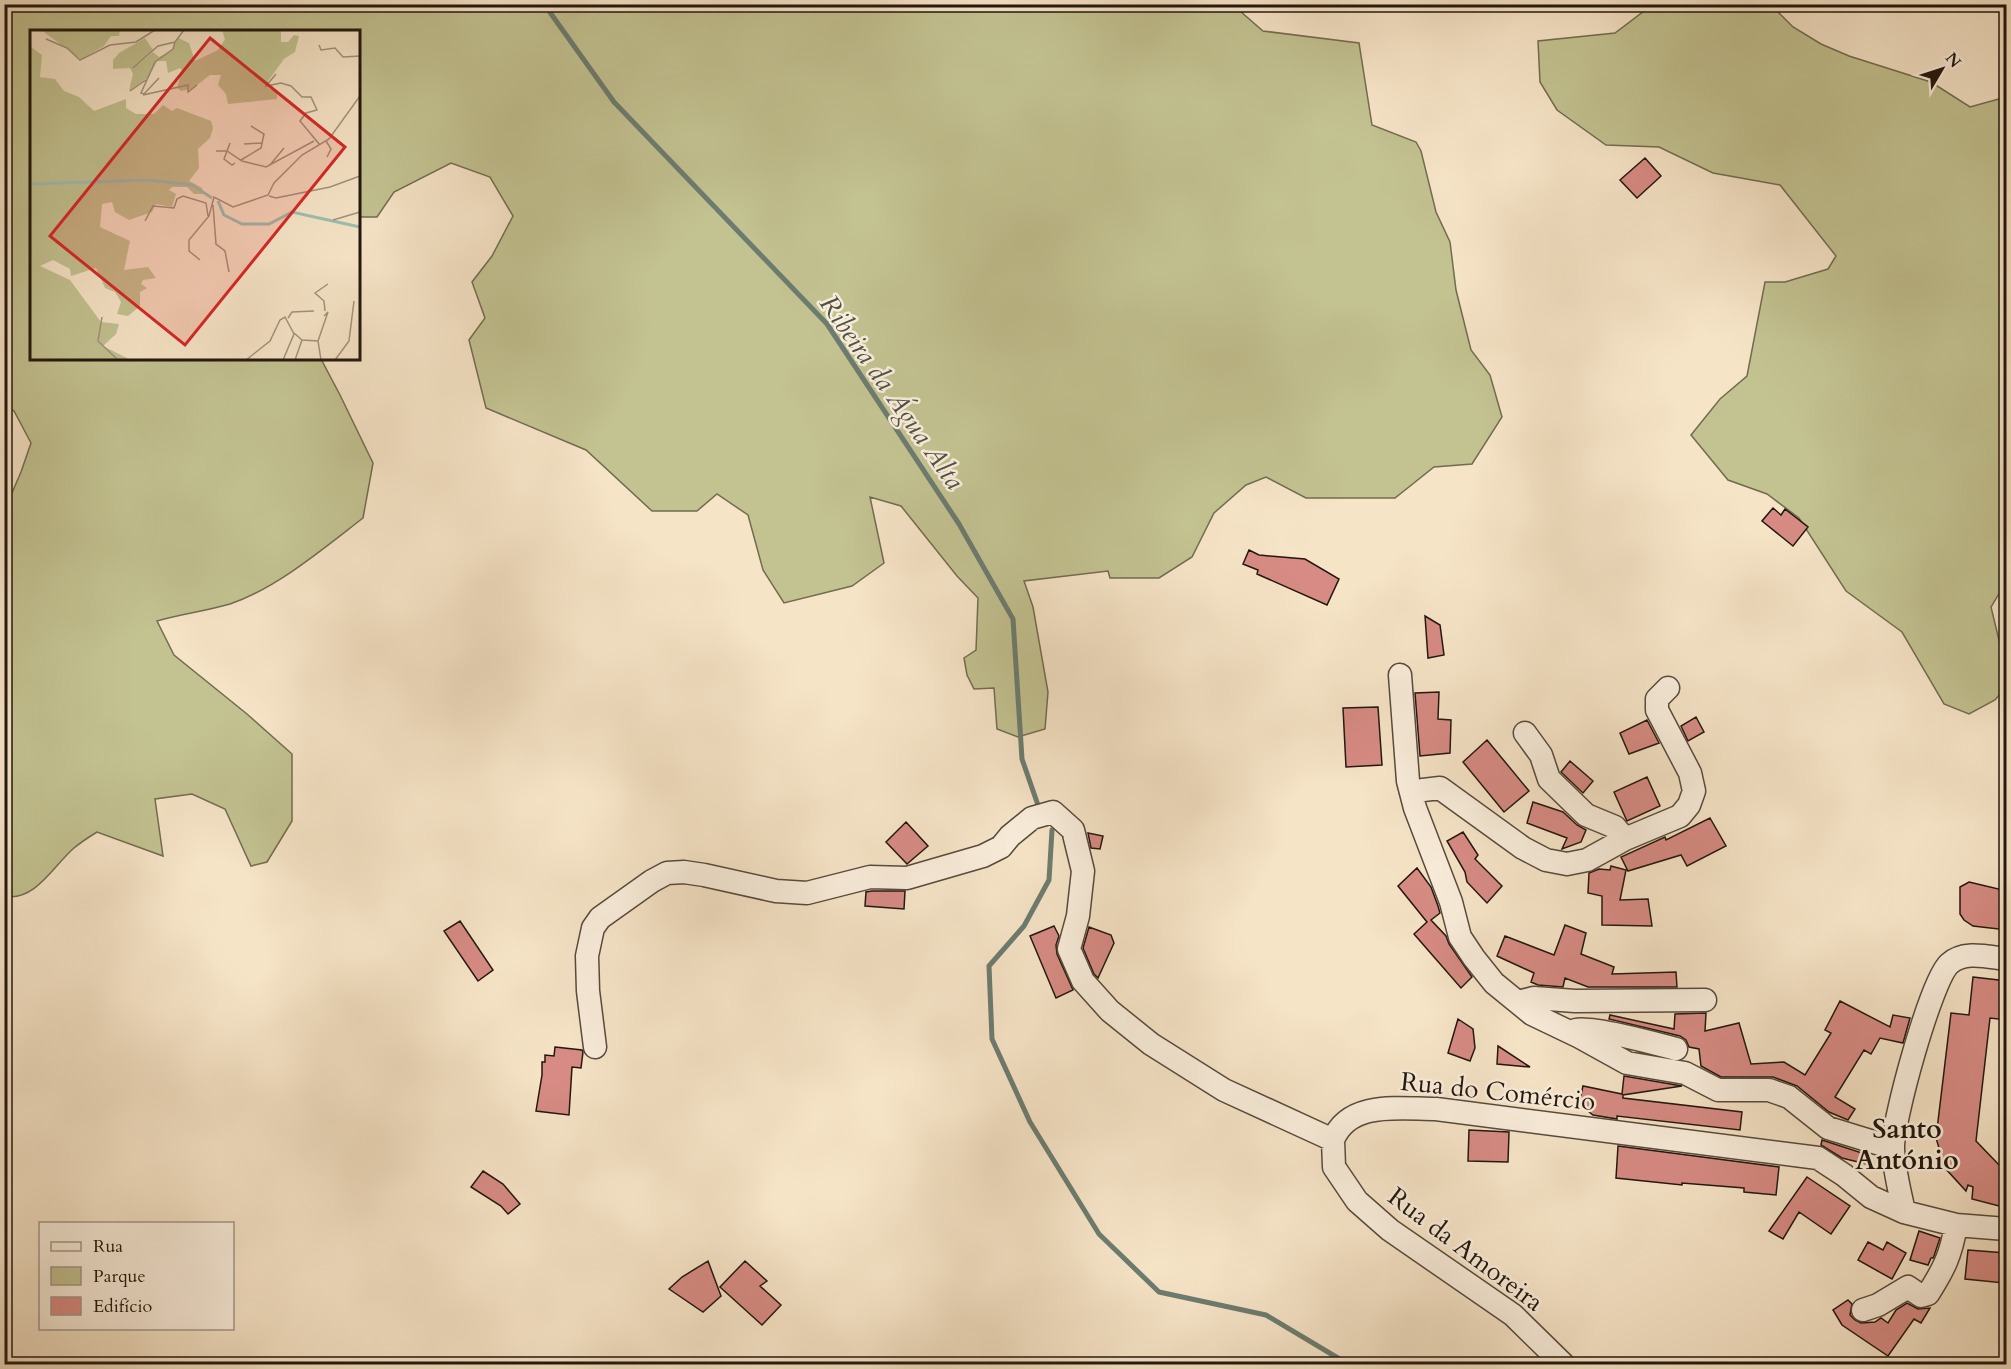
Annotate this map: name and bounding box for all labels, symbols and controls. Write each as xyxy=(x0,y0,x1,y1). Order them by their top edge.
inset map xyxy=(30,30,360,360)
north arrow xyxy=(1912,39,1972,99)
text: N xyxy=(1940,48,1966,73)
water label: Ribeira da Água Alta xyxy=(810,287,973,497)
street label: Rua do Comércio xyxy=(1399,1064,1597,1119)
district label: Santo António xyxy=(1855,1111,1959,1179)
street label: Rua da Amoreira xyxy=(1381,1179,1551,1319)
legend xyxy=(39,1222,234,1330)
text: Rua xyxy=(93,1234,123,1259)
text: Parque xyxy=(93,1264,146,1289)
text: Edifício xyxy=(93,1294,153,1319)

